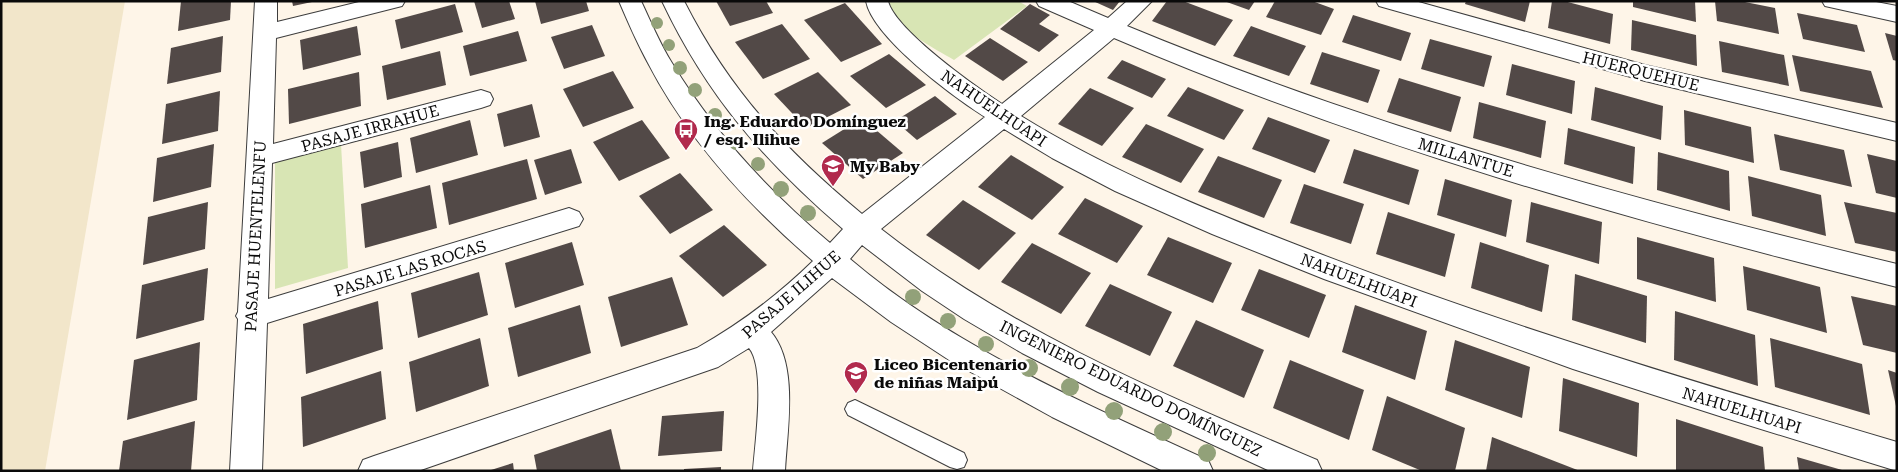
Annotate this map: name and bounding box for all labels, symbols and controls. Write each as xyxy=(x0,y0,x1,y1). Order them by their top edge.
street label: HUERQUEHUE xyxy=(1580,48,1701,95)
street label: NAHUELHUAPI xyxy=(937,66,1050,151)
street label: PASAJE IRRAHUE xyxy=(299,101,441,156)
place label: Ing. Eduardo Domínguez / esq. Ilihue xyxy=(703,112,906,149)
bus stop icon: Ing. Eduardo Domínguez / esq. Ilihue xyxy=(673,117,699,151)
street label: MILLANTUE xyxy=(1416,134,1516,181)
street label: PASAJE HUENTELENFU xyxy=(241,140,270,332)
school or university icon: My Baby xyxy=(820,153,846,187)
place label: My Baby xyxy=(850,157,920,176)
street label: PASAJE LAS ROCAS xyxy=(332,236,488,301)
street label: PASAJE ILIHUE xyxy=(738,246,844,342)
street label: NAHUELHUAPI xyxy=(1298,250,1420,311)
street label: INGENIERO EDUARDO DOMÍNGUEZ xyxy=(997,317,1265,460)
place label: Liceo Bicentenario de niñas Maipú xyxy=(874,355,1027,392)
school or university icon: Liceo Bicentenario de niñas Maipú xyxy=(843,360,869,394)
street label: NAHUELHUAPI xyxy=(1680,383,1804,438)

